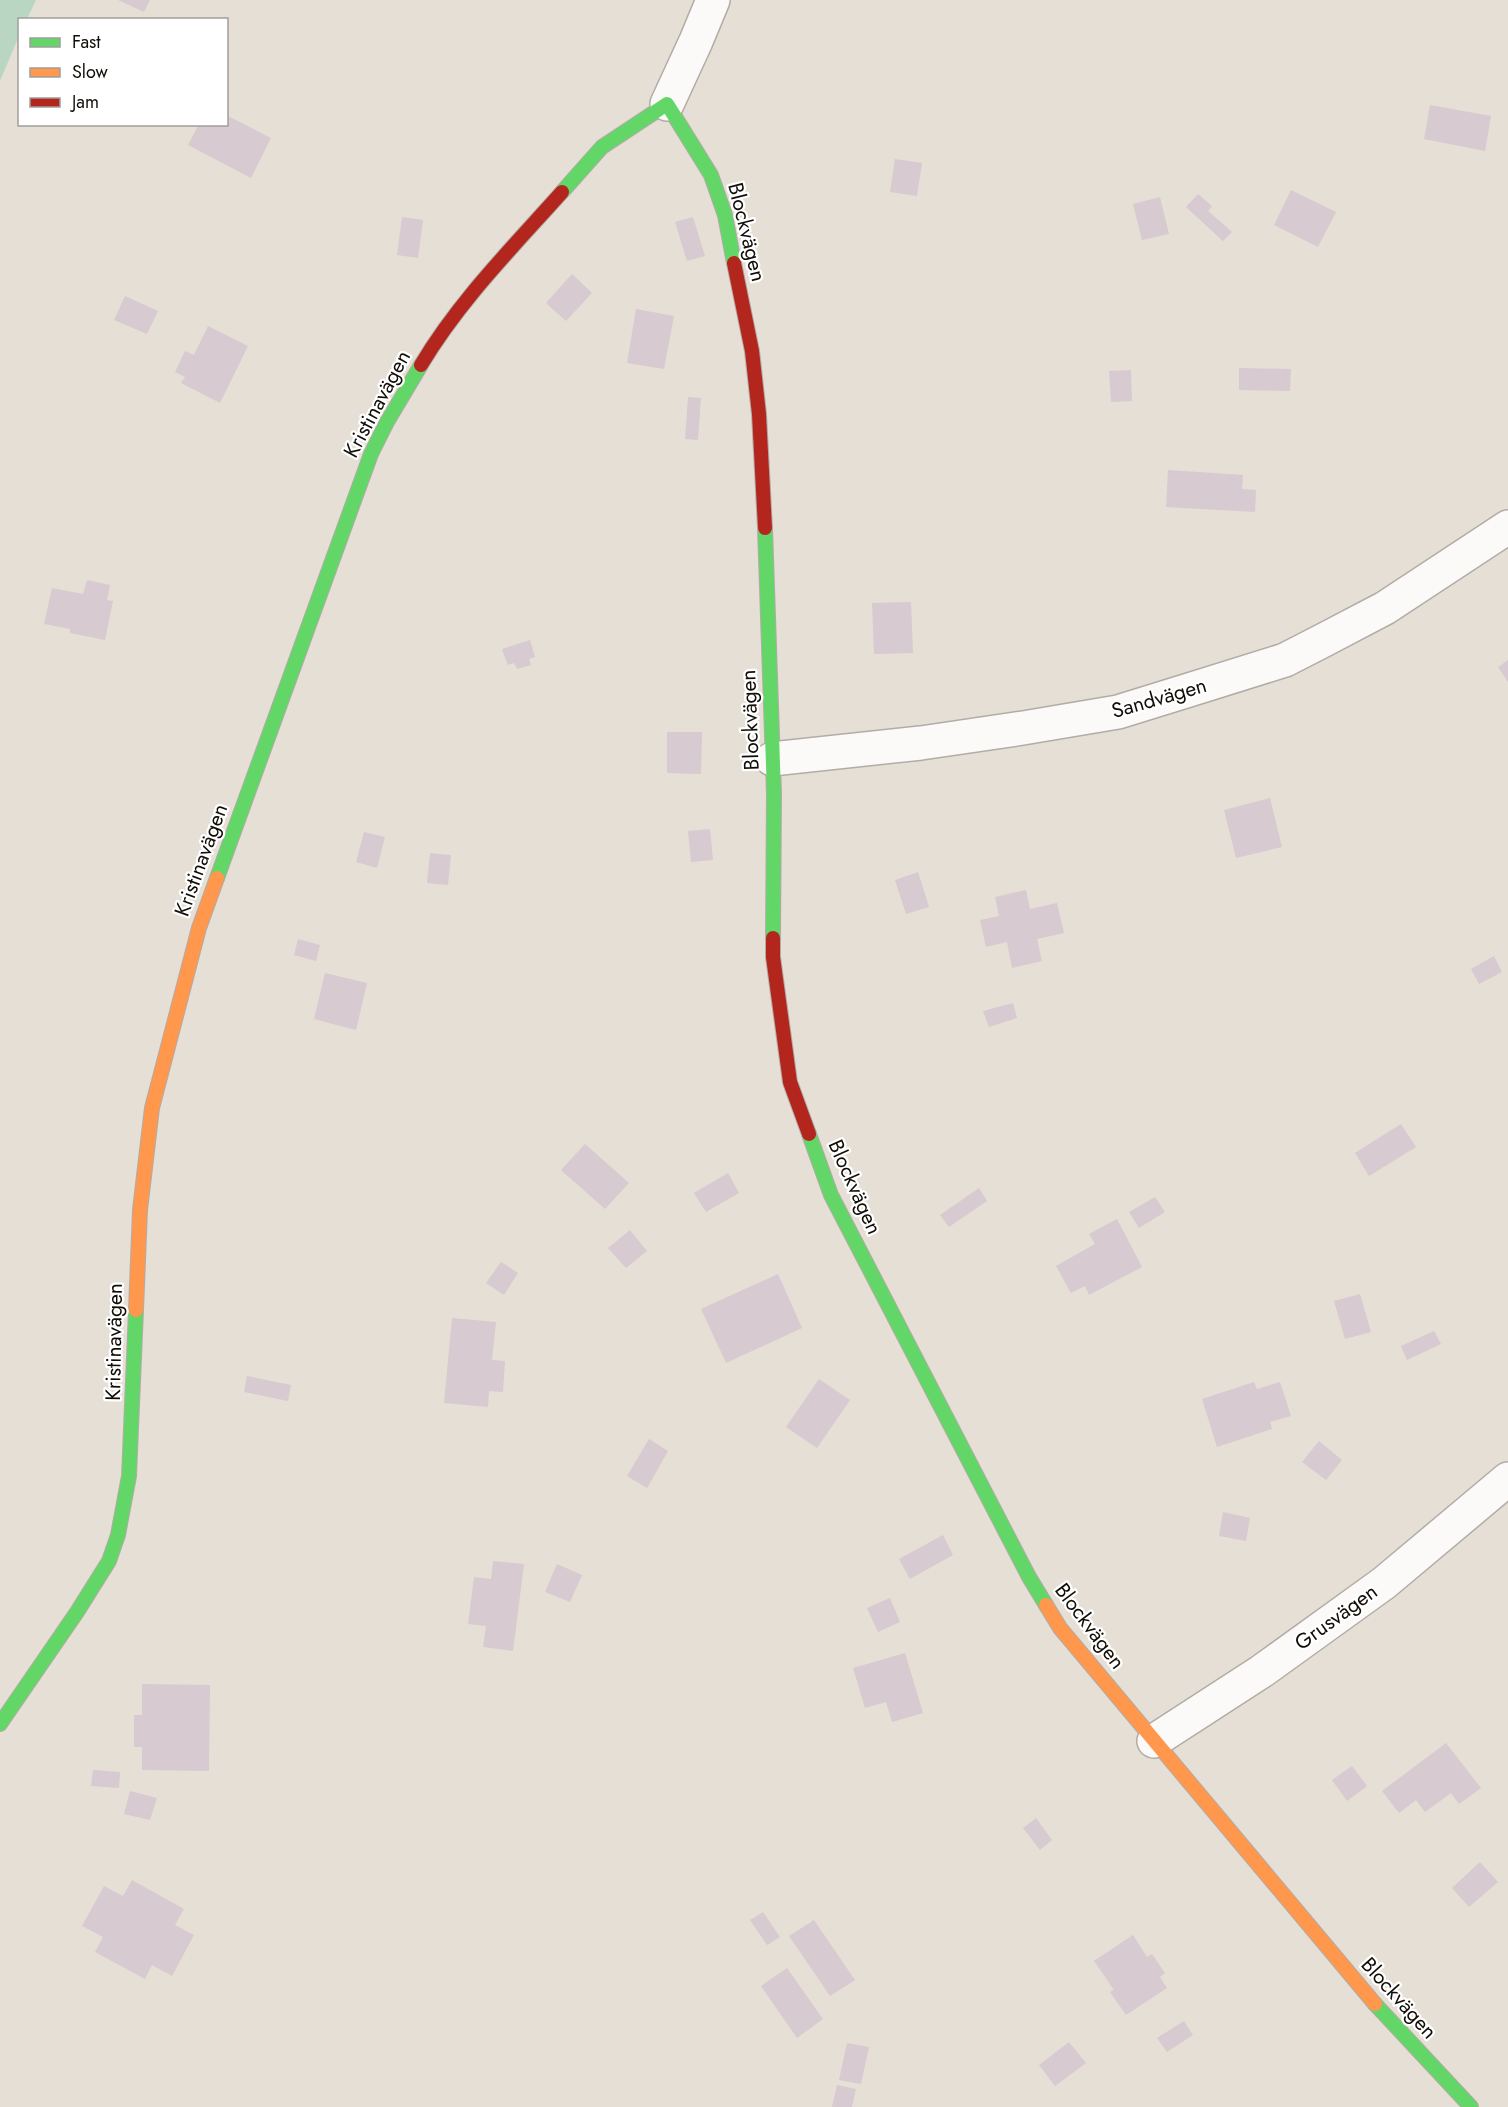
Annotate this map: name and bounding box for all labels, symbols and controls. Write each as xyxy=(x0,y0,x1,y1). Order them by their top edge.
legend xyxy=(18,18,228,126)
text: Fast xyxy=(72,29,101,55)
text: Slow xyxy=(72,59,109,85)
text: Jam xyxy=(70,89,99,115)
street label: Blockvägen xyxy=(720,179,774,285)
street label: Kristinavägen xyxy=(336,345,418,463)
street label: Blockvägen xyxy=(733,669,767,771)
street label: Sandvägen xyxy=(1108,670,1210,726)
street label: Kristinavägen xyxy=(167,800,235,920)
street label: Blockvägen xyxy=(821,1135,889,1239)
street label: Kristinavägen xyxy=(98,1283,130,1401)
street label: Blockvägen xyxy=(1048,1577,1132,1675)
street label: Grusvägen xyxy=(1288,1577,1384,1657)
street label: Blockvägen xyxy=(1354,1950,1444,2046)

